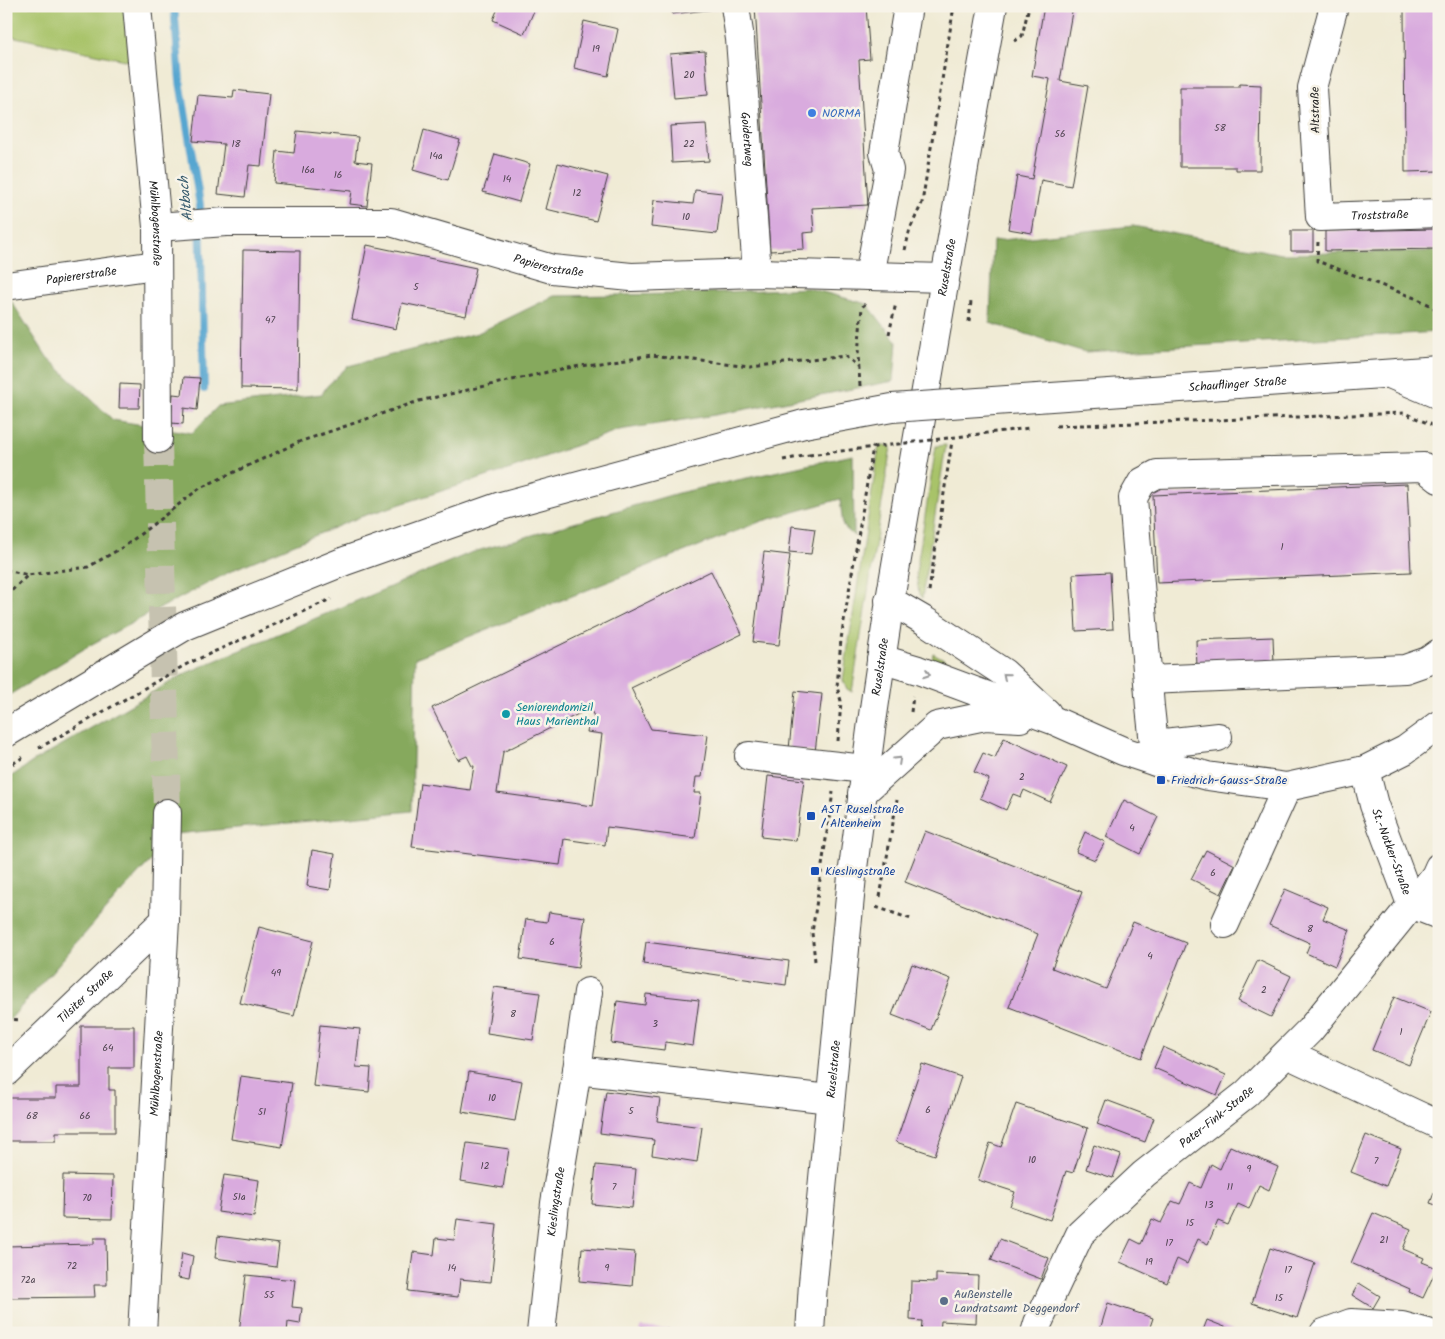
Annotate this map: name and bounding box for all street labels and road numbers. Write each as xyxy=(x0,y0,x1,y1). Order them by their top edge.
street label: Altstraße xyxy=(1306,86,1325,133)
street label: Goidertweg xyxy=(735,111,758,168)
street label: Mühlbogenstraße xyxy=(143,180,166,267)
street label: Troststraße xyxy=(1351,205,1409,226)
street label: Ruselstraße xyxy=(933,237,962,298)
street label: Papiererstraße xyxy=(511,249,585,282)
street label: Papiererstraße xyxy=(45,262,119,290)
street label: Schauflinger Straße xyxy=(1188,372,1288,397)
street label: Ruselstraße xyxy=(867,636,894,697)
street label: St.-Notker-Straße xyxy=(1366,806,1416,899)
street label: Tilsiter Straße xyxy=(53,964,119,1028)
street label: Mühlbogenstraße xyxy=(145,1030,169,1117)
street label: Ruselstraße xyxy=(822,1039,846,1099)
street label: Pater-Fink-Straße xyxy=(1175,1081,1260,1153)
street label: Kieslingstraße xyxy=(542,1165,571,1238)

